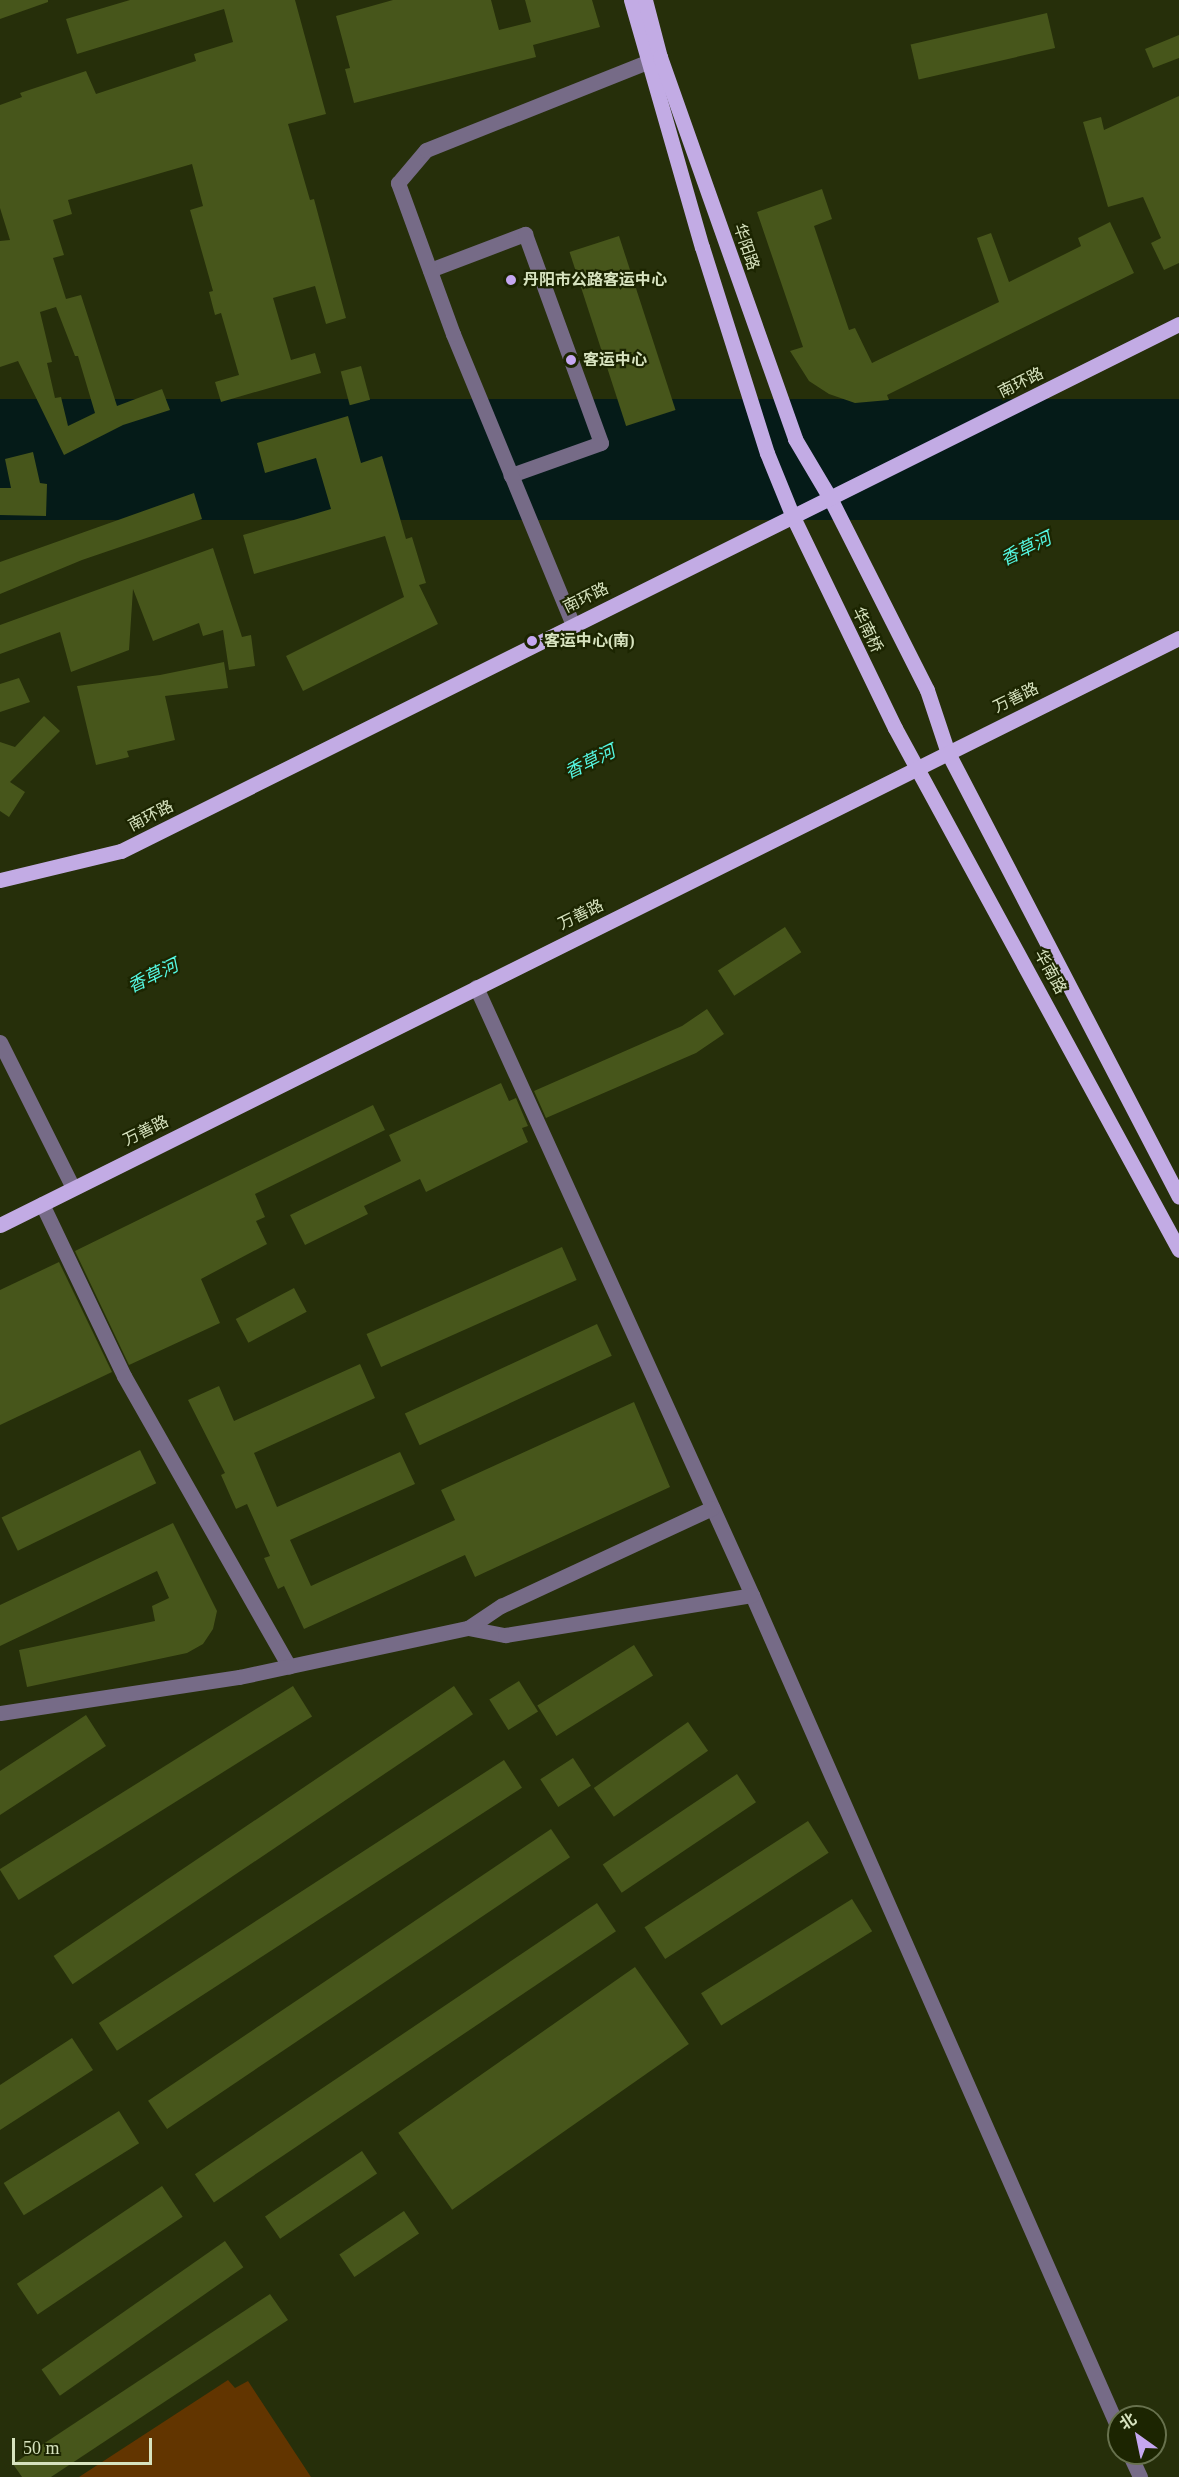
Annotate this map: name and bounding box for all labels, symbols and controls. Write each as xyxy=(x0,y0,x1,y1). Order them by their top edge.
street label: 华阳路 xyxy=(729,221,763,273)
place label: 丹阳市公路客运中心 xyxy=(523,270,667,290)
marker: 丹阳市公路客运中心 xyxy=(504,273,518,287)
place label: 客运中心 xyxy=(583,350,647,370)
marker: 客运中心 xyxy=(564,353,578,367)
street label: 南环路 xyxy=(995,364,1047,402)
water label: 香草河 xyxy=(997,527,1055,571)
street label: 南环路 xyxy=(560,579,612,617)
street label: 华南桥 xyxy=(848,604,886,656)
place label: 客运中心(南) xyxy=(544,631,635,651)
marker: 客运中心(南) xyxy=(525,634,539,648)
street label: 万善路 xyxy=(990,679,1042,717)
water label: 香草河 xyxy=(561,740,619,784)
street label: 南环路 xyxy=(125,797,177,835)
street label: 万善路 xyxy=(555,896,607,934)
street label: 华南路 xyxy=(1030,946,1070,998)
water label: 香草河 xyxy=(124,954,182,998)
street label: 万善路 xyxy=(120,1112,172,1150)
north arrow xyxy=(1107,2405,1167,2465)
text: 北 xyxy=(1117,2410,1139,2433)
scale bar xyxy=(15,2426,154,2464)
text: 50 m xyxy=(23,2438,60,2458)

